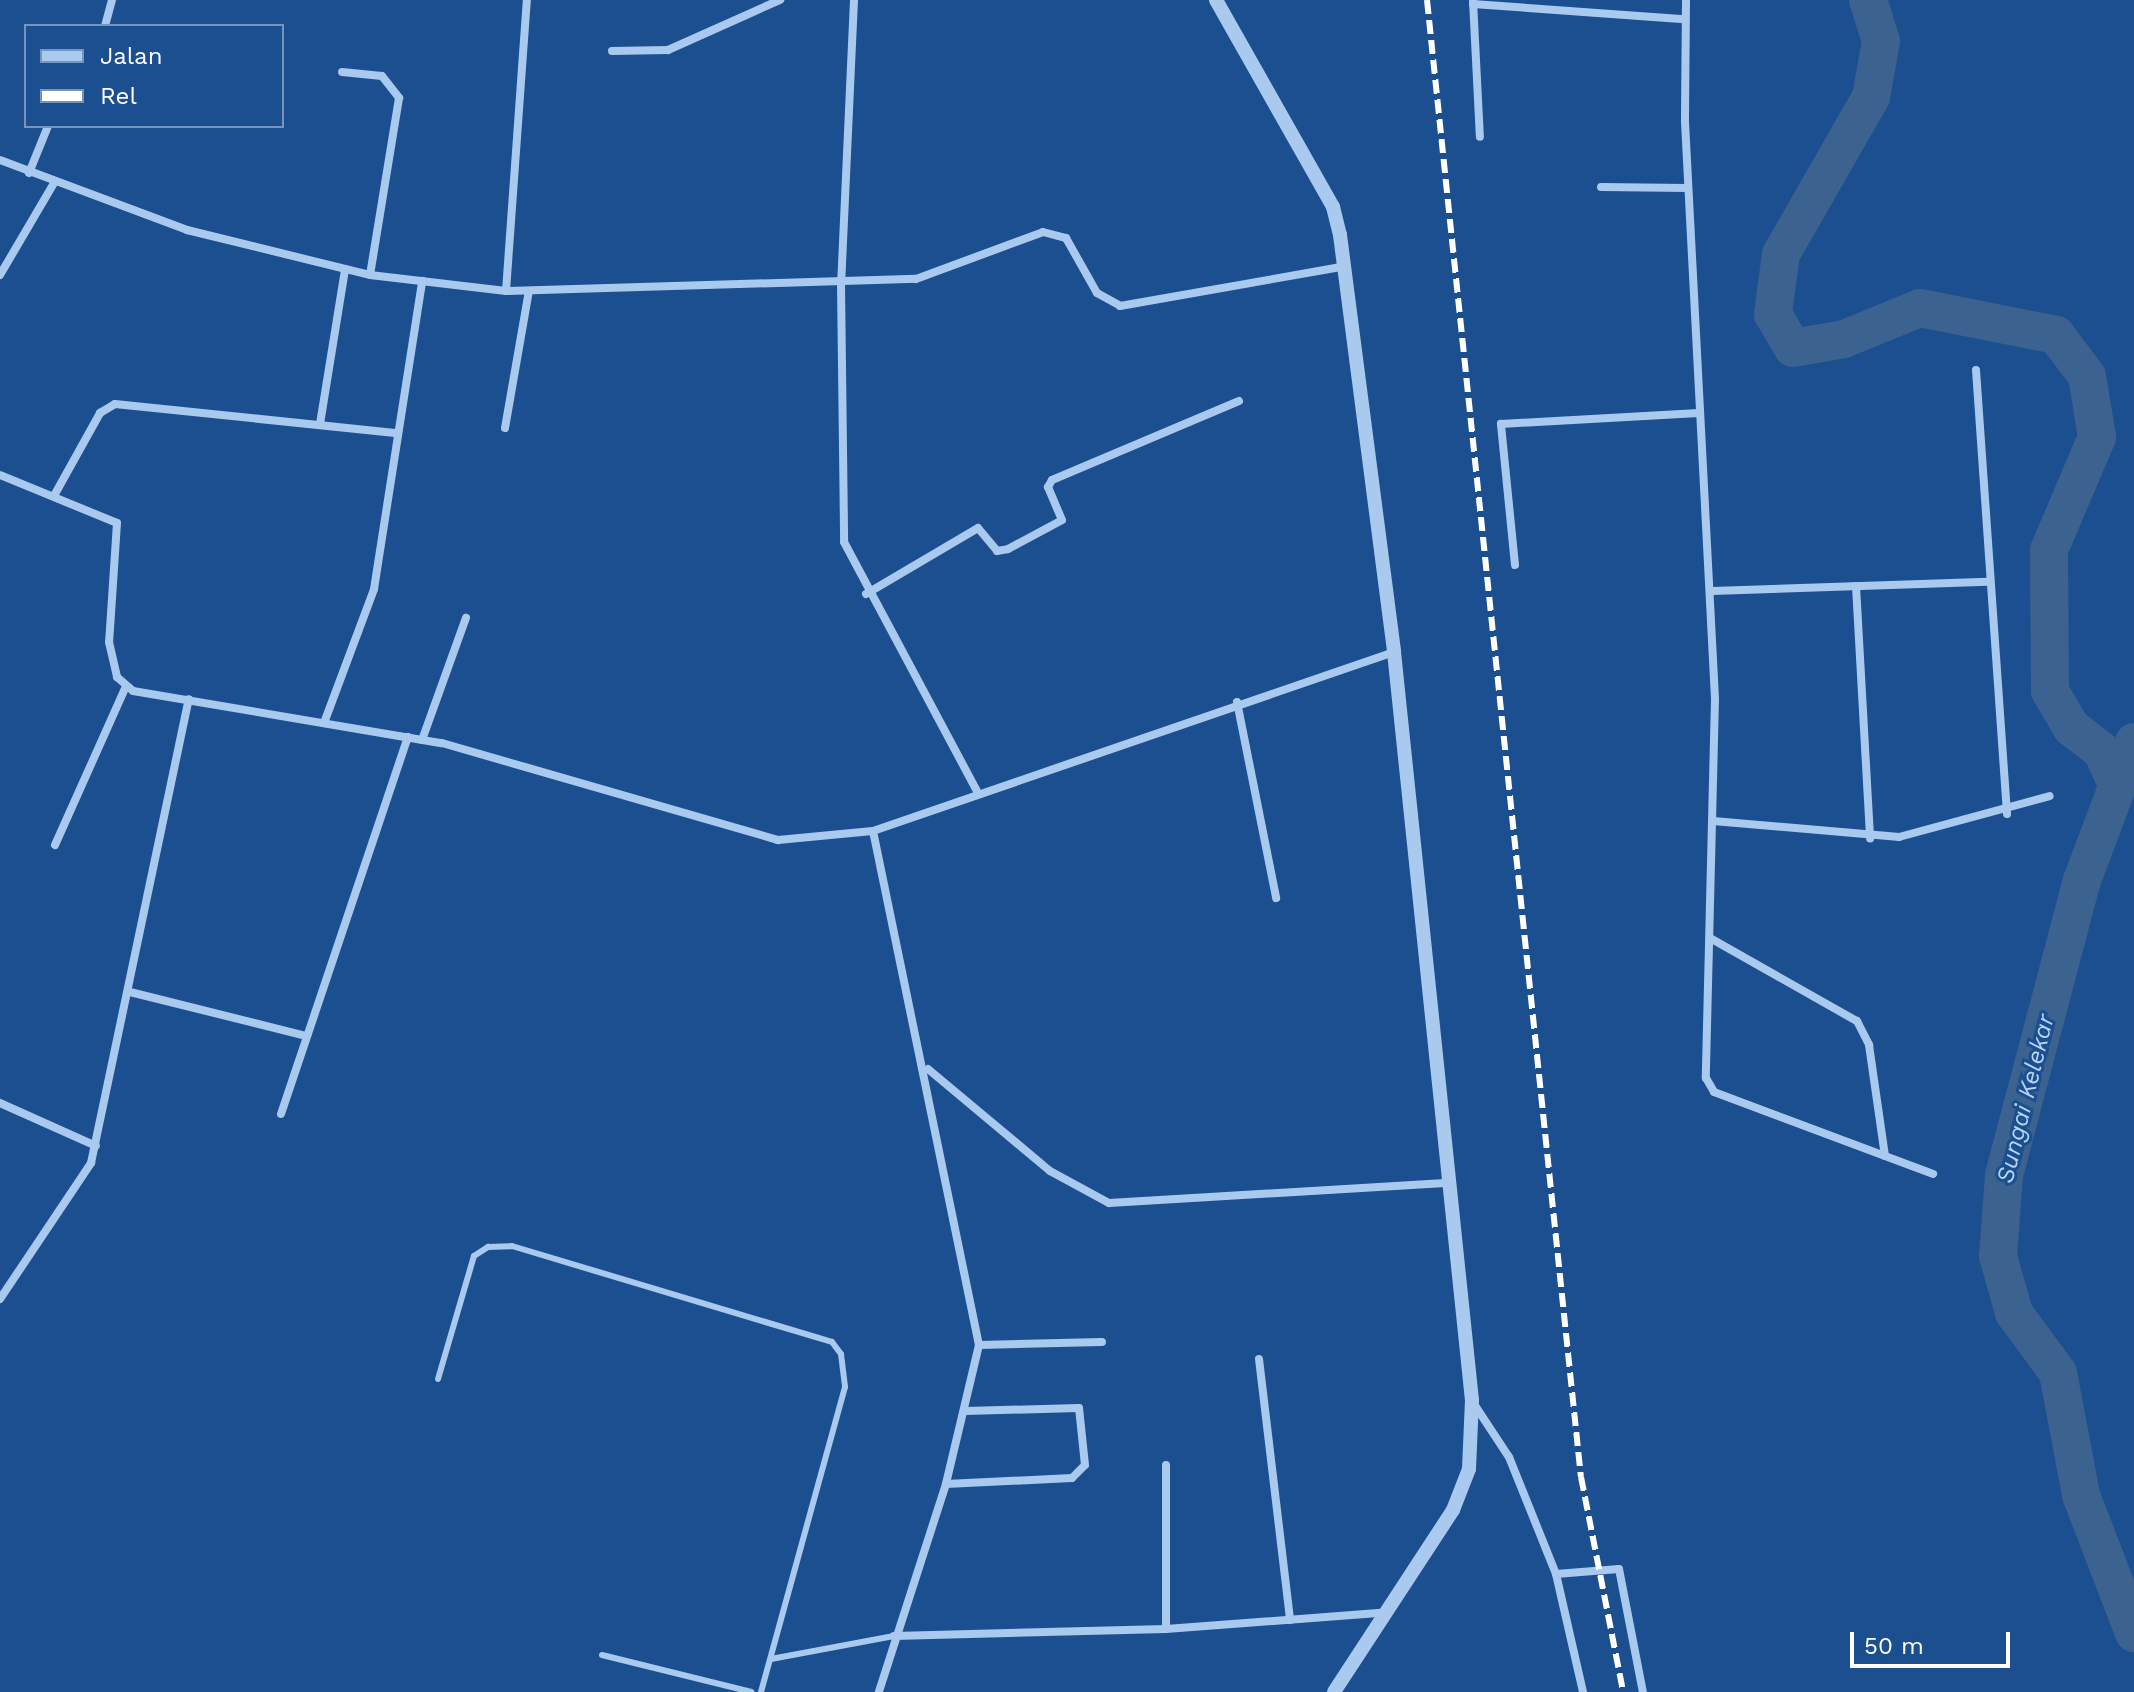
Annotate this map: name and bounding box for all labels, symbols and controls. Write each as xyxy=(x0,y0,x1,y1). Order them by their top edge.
legend xyxy=(24,24,284,128)
text: Jalan xyxy=(100,42,163,70)
text: Rel xyxy=(100,82,137,110)
water label: Sungai Kelekar xyxy=(1991,1012,2061,1186)
scale bar xyxy=(1854,1616,2014,1666)
text: 50 m xyxy=(1864,1632,1924,1660)

